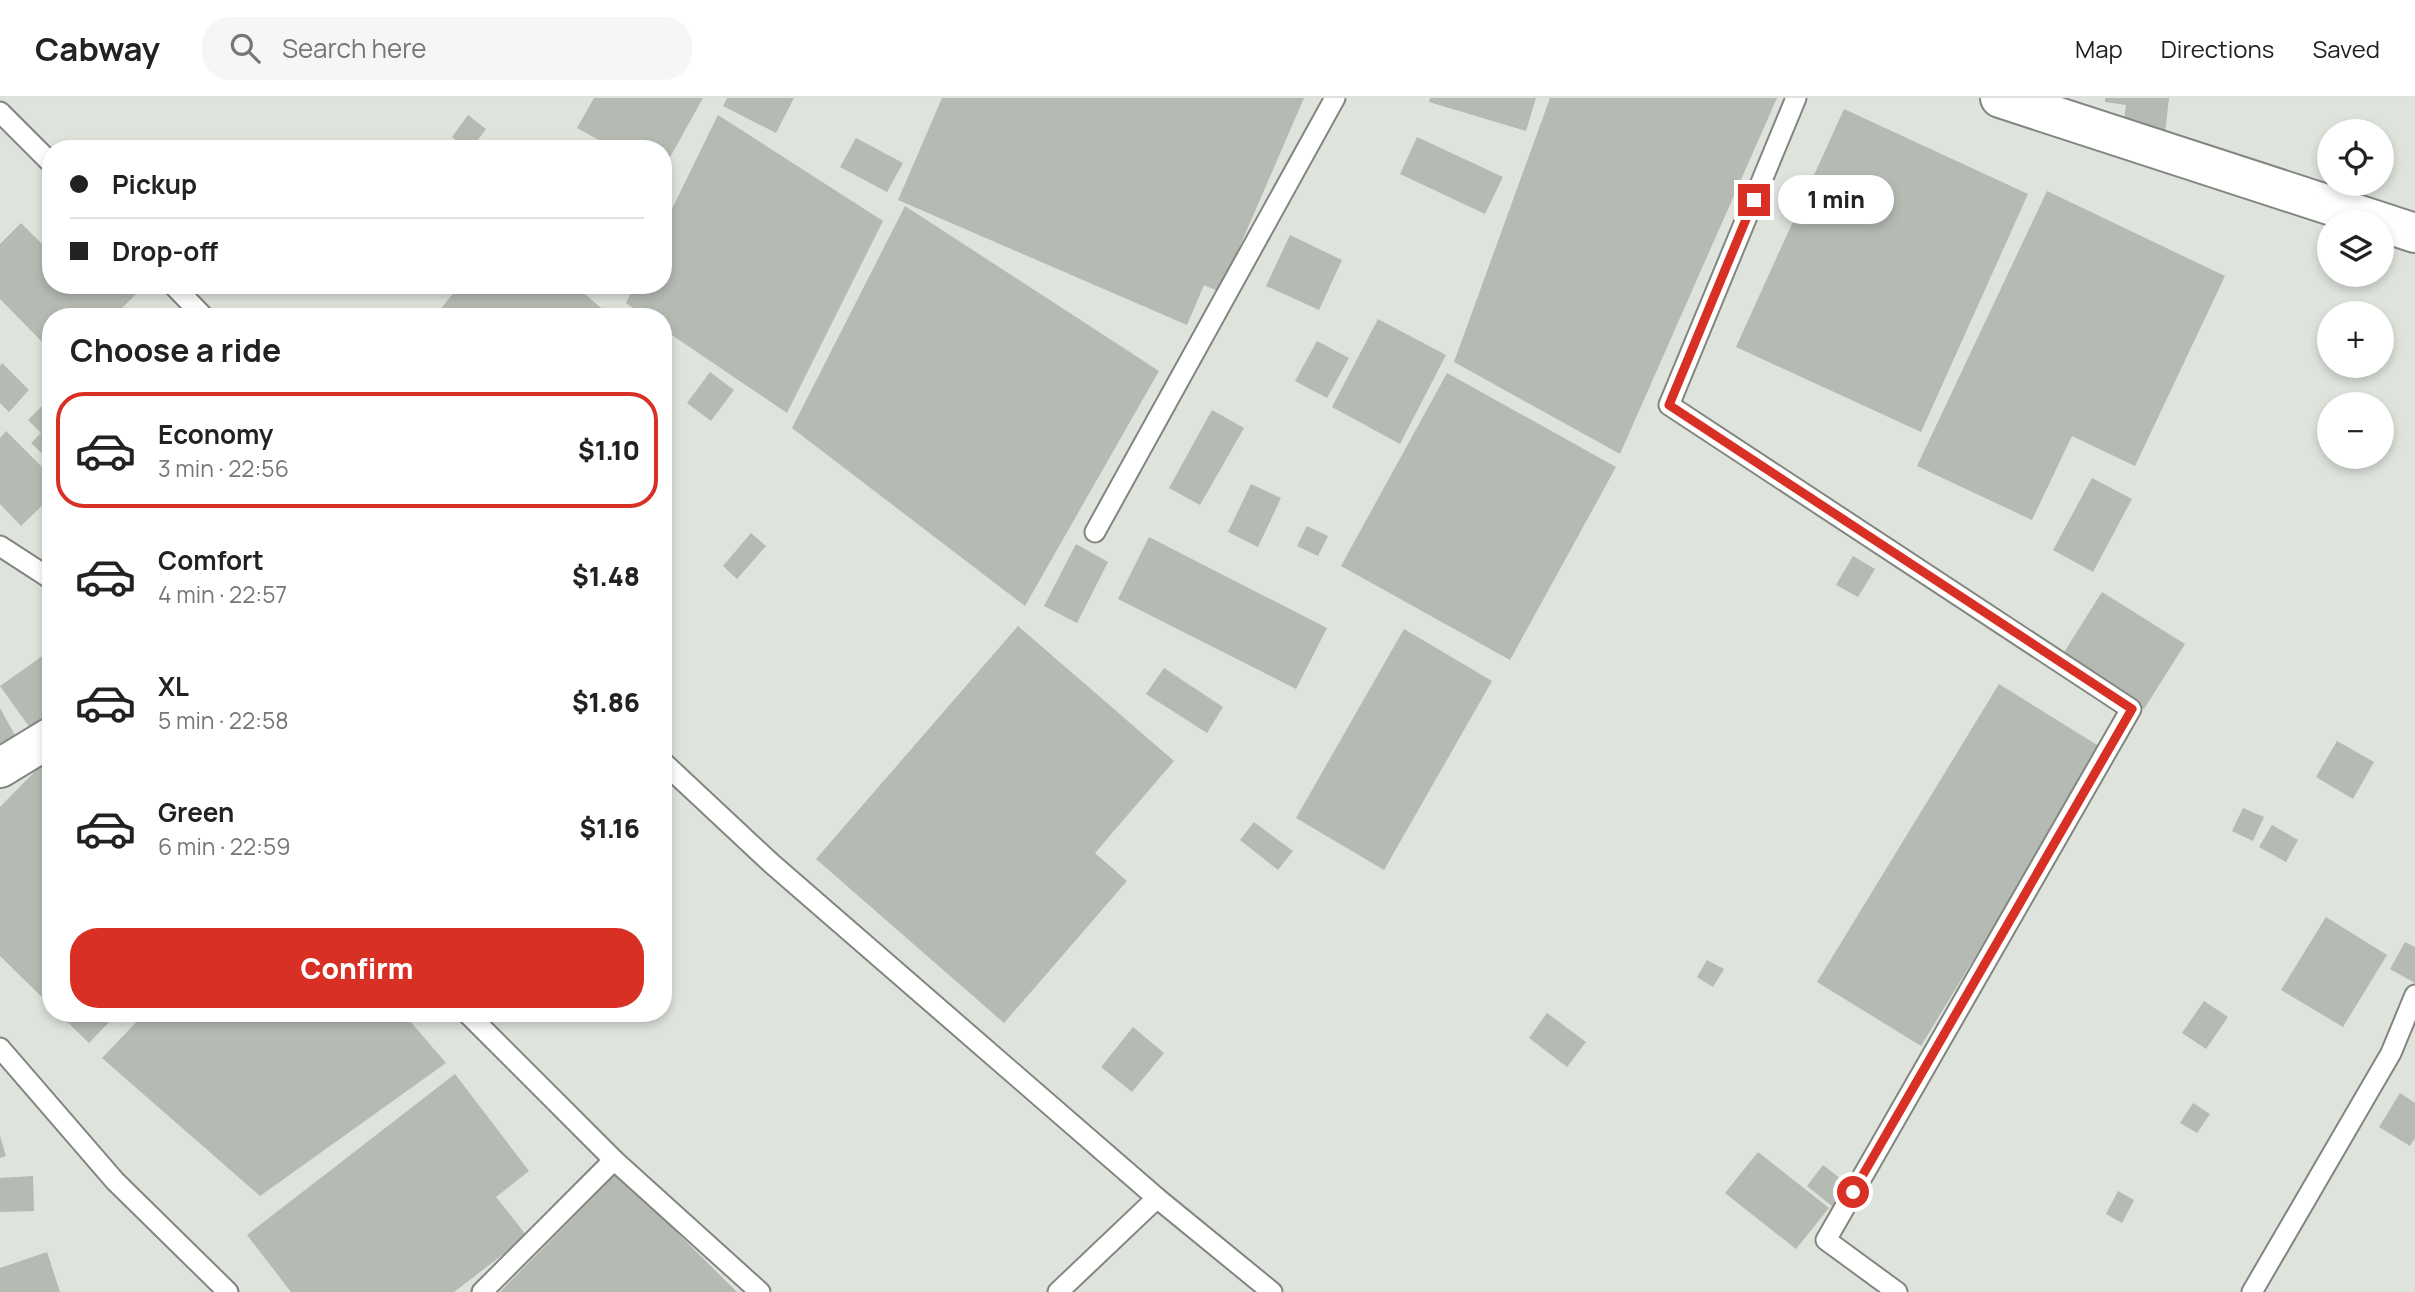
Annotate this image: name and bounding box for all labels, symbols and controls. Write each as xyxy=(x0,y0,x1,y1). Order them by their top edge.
search box xyxy=(202,17,692,80)
text: Cabway xyxy=(35,26,160,71)
icon: search xyxy=(226,29,264,67)
text: Search here xyxy=(282,30,427,66)
text: Map xyxy=(2075,32,2123,65)
text: Directions xyxy=(2161,32,2274,65)
text: Saved xyxy=(2312,32,2380,65)
map controls xyxy=(2317,119,2394,469)
button: locate xyxy=(2317,119,2394,196)
text: Pickup xyxy=(112,166,197,202)
callout: 1 min xyxy=(1778,176,1894,224)
text: 1 min xyxy=(1807,183,1865,215)
route end xyxy=(1738,184,1770,216)
button: layers xyxy=(2317,210,2394,287)
text: Drop-off xyxy=(112,233,218,269)
button: + xyxy=(2317,301,2394,378)
text: Choose a ride xyxy=(70,328,281,372)
button: − xyxy=(2317,392,2394,469)
text: Economy xyxy=(158,416,273,452)
icon: car xyxy=(74,419,137,482)
text: $1.10 xyxy=(578,432,640,468)
text: 3 min · 22:56 xyxy=(158,452,289,484)
text: Comfort xyxy=(158,542,264,578)
icon: car xyxy=(74,545,137,608)
text: $1.48 xyxy=(572,558,640,594)
text: 4 min · 22:57 xyxy=(158,578,287,610)
text: XL xyxy=(158,668,189,704)
icon: car xyxy=(74,671,137,734)
text: $1.86 xyxy=(572,684,640,720)
text: 5 min · 22:58 xyxy=(158,704,289,736)
text: Green xyxy=(158,794,234,830)
icon: car xyxy=(74,797,137,860)
text: $1.16 xyxy=(579,810,640,846)
text: 6 min · 22:59 xyxy=(158,830,290,862)
button: Confirm xyxy=(70,928,644,1008)
route start xyxy=(1837,1176,1869,1208)

